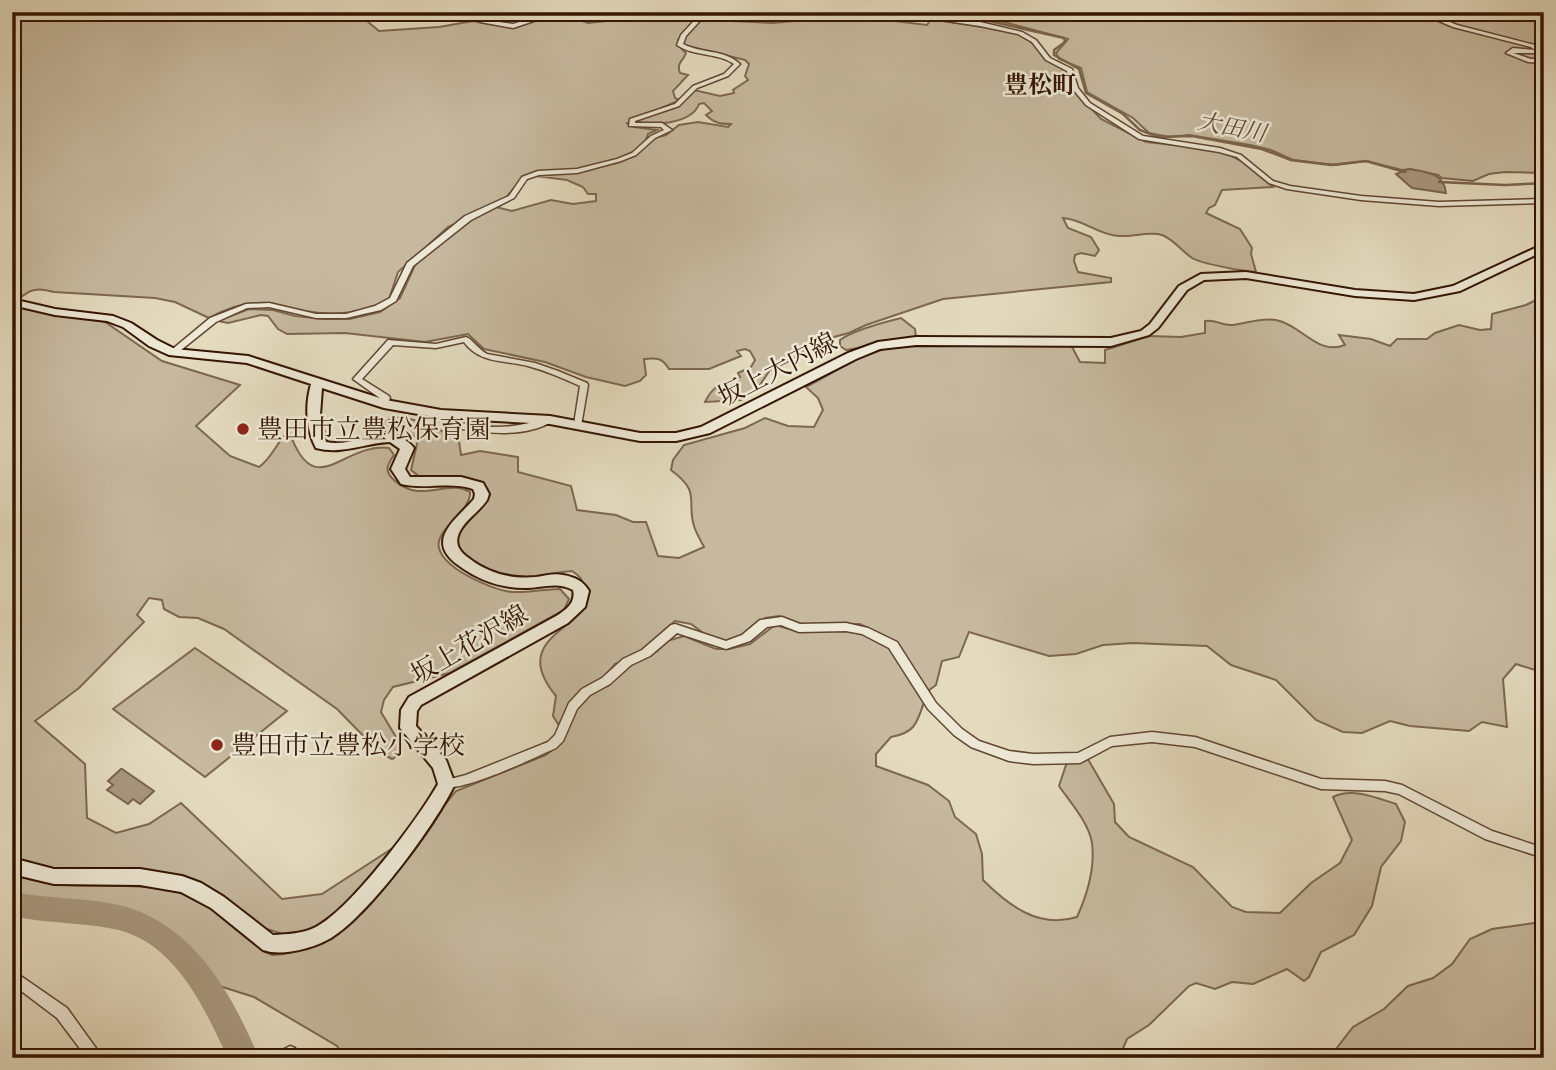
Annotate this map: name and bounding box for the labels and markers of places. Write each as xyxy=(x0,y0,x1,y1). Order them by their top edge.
place label: 豊田市立豊松保育園 xyxy=(257,414,491,445)
marker: 豊田市立豊松保育園 xyxy=(235,421,251,437)
place label: 豊田市立豊松小学校 xyxy=(231,730,465,761)
marker: 豊田市立豊松小学校 xyxy=(209,737,225,753)

